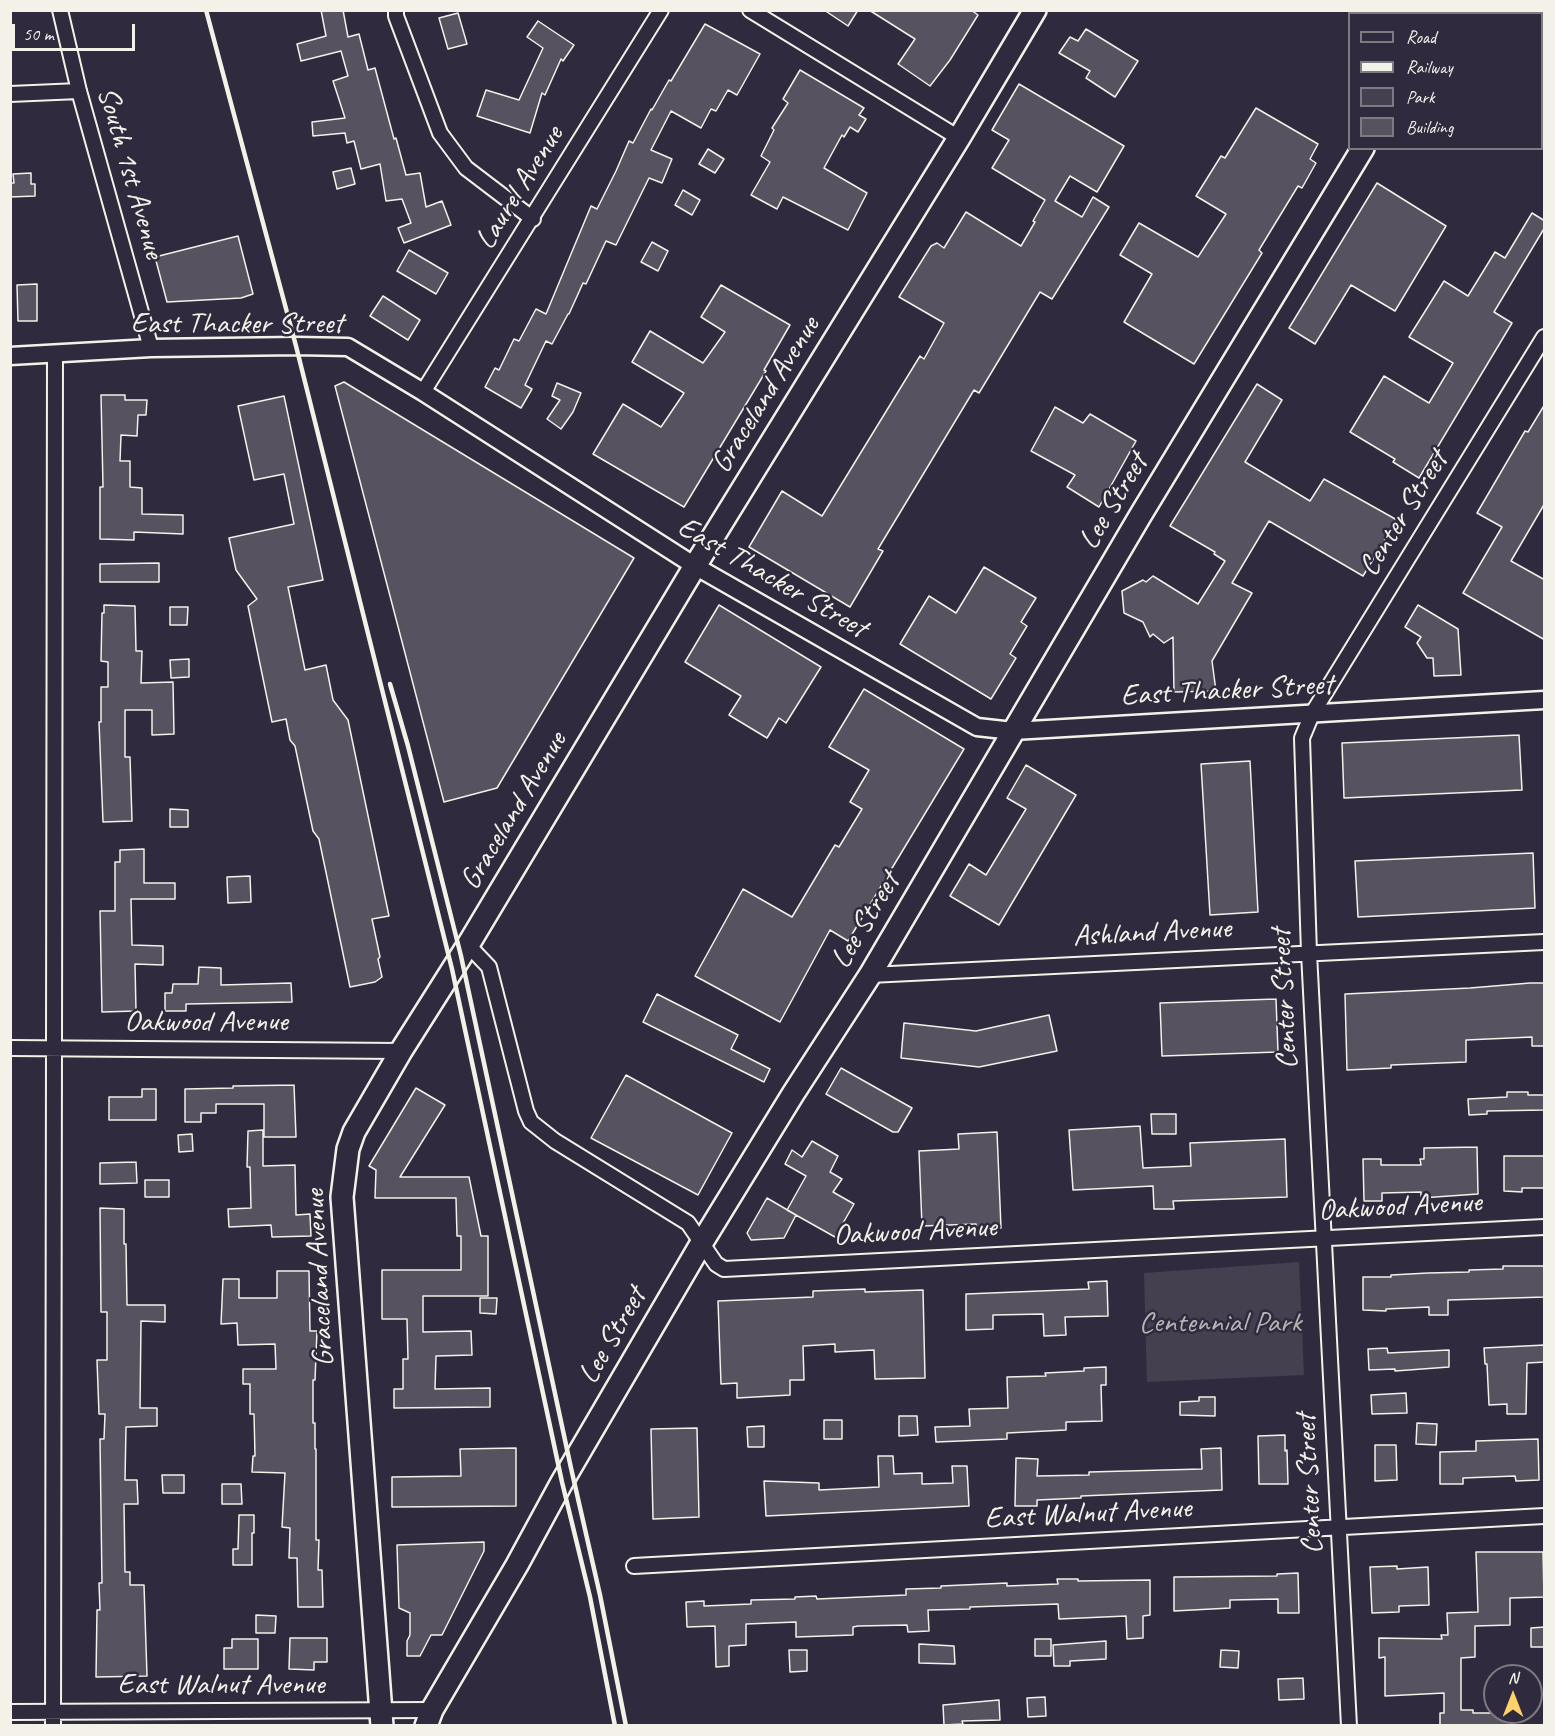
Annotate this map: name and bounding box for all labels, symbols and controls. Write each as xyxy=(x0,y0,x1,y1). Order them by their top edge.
scale bar xyxy=(15,12,138,50)
legend xyxy=(1348,12,1543,150)
text: 50 m xyxy=(23,23,54,45)
text: Road xyxy=(1406,26,1436,48)
text: Railway xyxy=(1406,56,1453,78)
street label: South 1st Avenue xyxy=(88,83,172,263)
text: Park xyxy=(1406,86,1435,108)
text: Building xyxy=(1406,116,1453,138)
street label: Laurel Avenue xyxy=(468,120,572,256)
street label: East Thacker Street xyxy=(131,306,343,342)
street label: Graceland Avenue xyxy=(704,310,828,480)
street label: Center Street xyxy=(1352,445,1456,583)
street label: Lee Street xyxy=(1072,448,1156,556)
street label: East Thacker Street xyxy=(671,509,873,647)
street label: East Thacker Street xyxy=(1120,667,1334,715)
street label: Graceland Avenue xyxy=(453,726,575,896)
street label: Lee Street xyxy=(824,867,908,975)
street label: Ashland Avenue xyxy=(1072,911,1232,955)
street label: Center Street xyxy=(1263,928,1307,1070)
street label: Oakwood Avenue xyxy=(124,1004,288,1040)
street label: Oakwood Avenue xyxy=(1317,1185,1483,1229)
street label: Graceland Avenue xyxy=(297,1188,343,1368)
street label: Oakwood Avenue xyxy=(832,1210,998,1254)
street label: Lee Street xyxy=(571,1282,655,1390)
park label: Centennial Park xyxy=(1139,1305,1301,1341)
street label: Center Street xyxy=(1288,1413,1332,1555)
street label: East Walnut Avenue xyxy=(984,1491,1192,1537)
north arrow xyxy=(1483,1664,1543,1724)
street label: East Walnut Avenue xyxy=(118,1667,324,1703)
text: N xyxy=(1508,1668,1518,1688)

